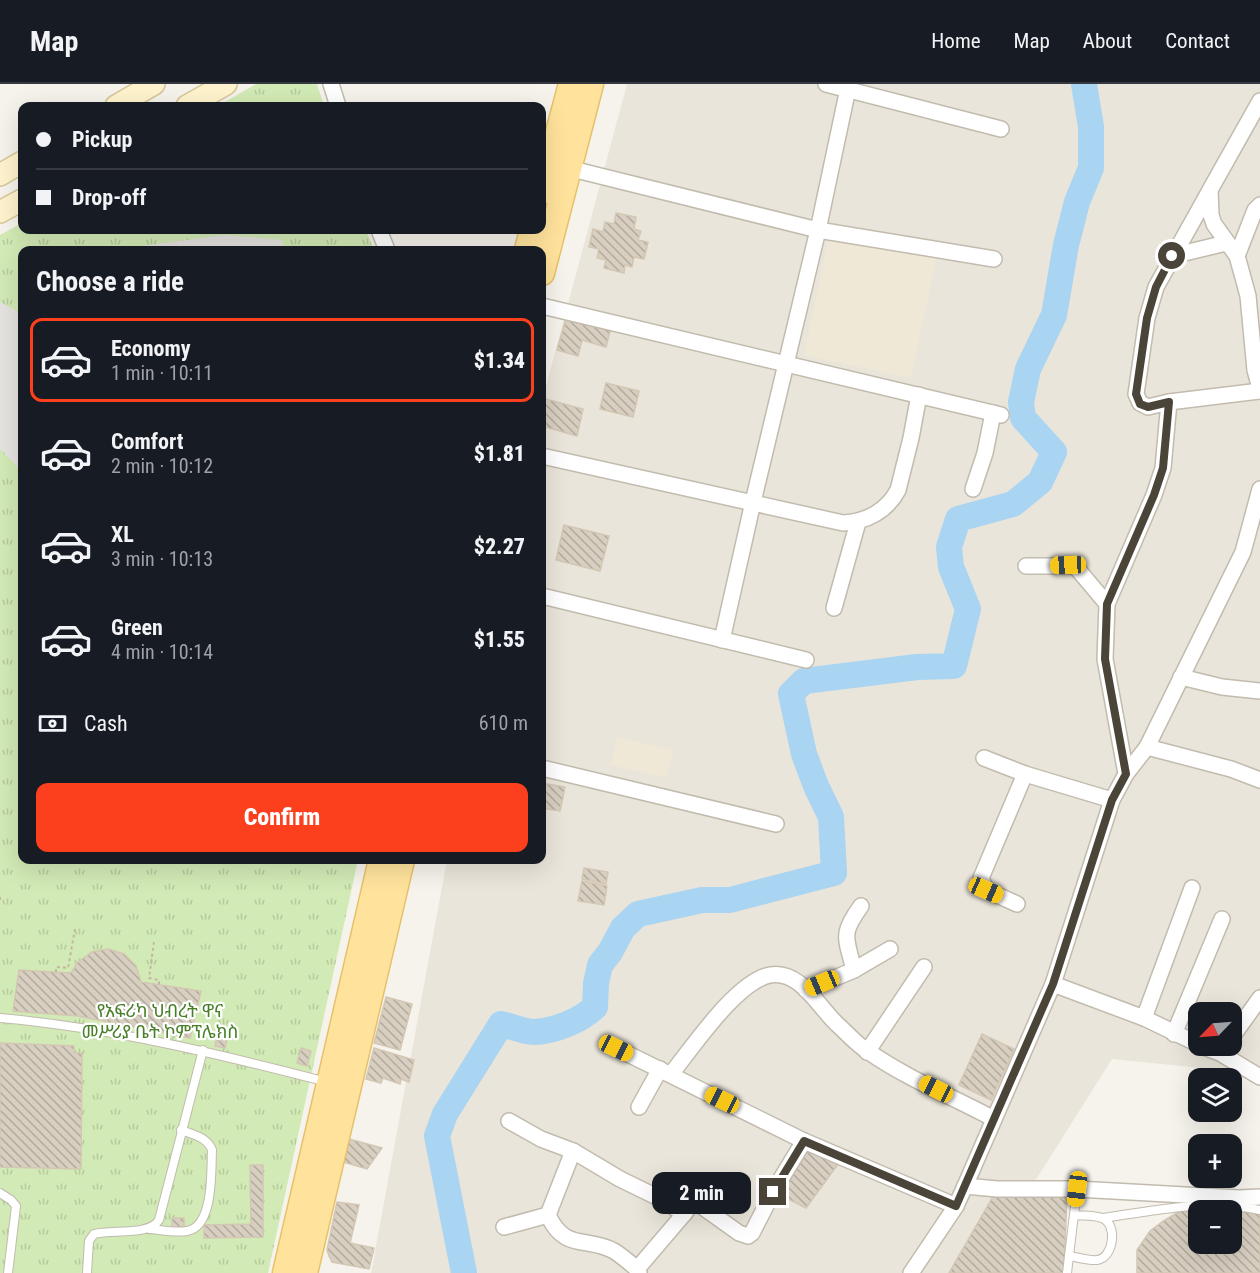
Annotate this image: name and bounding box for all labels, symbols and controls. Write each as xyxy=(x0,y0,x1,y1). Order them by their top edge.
text: Map xyxy=(30,25,78,58)
text: Home xyxy=(931,29,981,53)
text: Map xyxy=(1014,29,1050,53)
text: About xyxy=(1083,29,1132,53)
text: Contact xyxy=(1165,29,1230,53)
text: Pickup xyxy=(72,127,132,152)
text: Drop-off xyxy=(72,185,146,210)
route start xyxy=(1158,242,1185,269)
text: Choose a ride xyxy=(36,266,184,298)
icon: car xyxy=(39,333,93,387)
text: Economy xyxy=(111,336,191,361)
text: $1.34 xyxy=(474,348,525,373)
text: 1 min · 10:11 xyxy=(111,361,213,385)
icon: car xyxy=(39,426,93,480)
text: Comfort xyxy=(111,429,184,454)
text: $1.81 xyxy=(474,441,525,466)
text: 2 min · 10:12 xyxy=(111,454,213,478)
icon: car xyxy=(39,519,93,573)
text: XL xyxy=(111,522,134,547)
text: $2.27 xyxy=(474,534,525,559)
text: 3 min · 10:13 xyxy=(111,547,213,571)
car xyxy=(1050,555,1086,575)
icon: car xyxy=(39,612,93,666)
text: Green xyxy=(111,615,163,640)
text: $1.55 xyxy=(474,627,525,652)
text: 4 min · 10:14 xyxy=(111,640,213,664)
icon: cash xyxy=(36,707,69,740)
text: Cash xyxy=(84,711,128,736)
text: 610 m xyxy=(479,711,528,735)
button: Confirm xyxy=(36,783,528,852)
car xyxy=(966,874,1006,906)
car xyxy=(802,968,842,998)
park label: የአፍሪካ ህብረት ዋና መሥሪያ ቤት ኮምፕሌክስ xyxy=(82,1000,238,1042)
north arrow xyxy=(1188,1002,1242,1056)
map controls xyxy=(1188,1002,1242,1254)
car xyxy=(596,1032,636,1064)
button: layers xyxy=(1188,1068,1242,1122)
car xyxy=(916,1073,956,1105)
car xyxy=(702,1084,742,1116)
button: + xyxy=(1188,1134,1242,1188)
car xyxy=(1066,1170,1088,1208)
callout: 2 min xyxy=(653,1171,752,1213)
route end xyxy=(759,1178,786,1205)
text: 2 min xyxy=(679,1181,724,1205)
button: − xyxy=(1188,1200,1242,1254)

